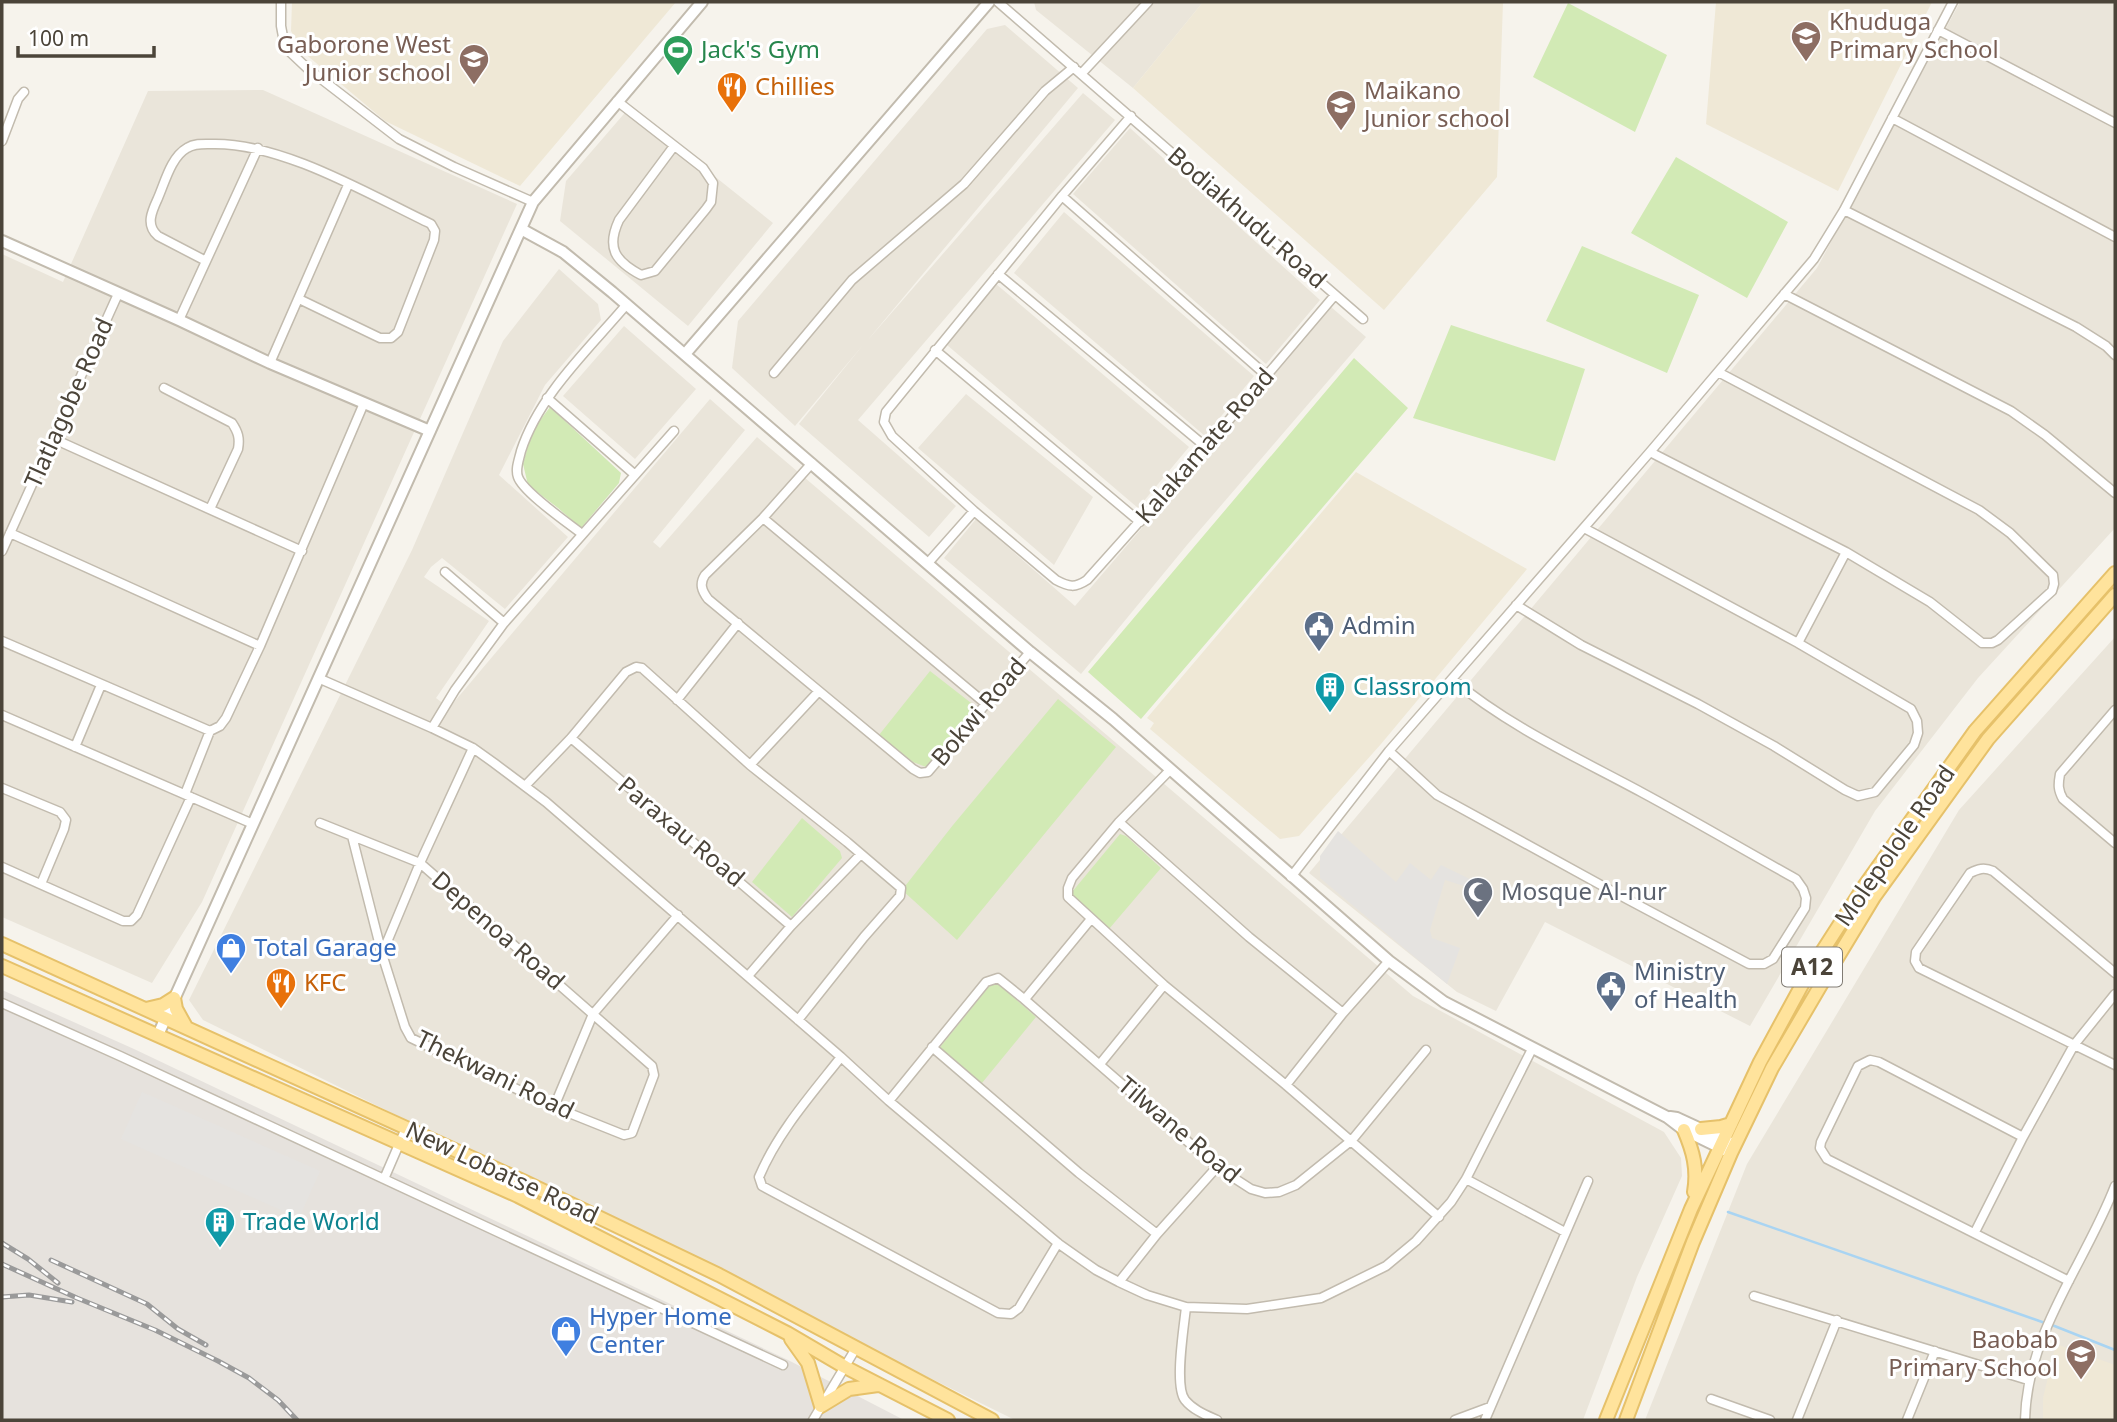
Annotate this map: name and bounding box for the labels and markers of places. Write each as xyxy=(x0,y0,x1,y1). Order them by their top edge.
place label: Khuduga Primary School xyxy=(1829,4,1999,65)
school or university icon: Khuduga Primary School xyxy=(1789,19,1823,63)
place label: Gaborone West Junior school xyxy=(277,27,451,88)
place label: Jack's Gym xyxy=(699,32,820,65)
sports icon: Jack's Gym xyxy=(661,33,695,77)
school or university icon: Gaborone West Junior school xyxy=(457,42,491,86)
place label: Chillies xyxy=(755,69,835,102)
restaurant icon: Chillies xyxy=(715,70,749,114)
place label: Maikano Junior school xyxy=(1362,73,1510,134)
school or university icon: Maikano Junior school xyxy=(1324,88,1358,132)
place label: Admin xyxy=(1342,608,1416,641)
public building icon: Admin xyxy=(1302,609,1336,653)
place label: Classroom xyxy=(1353,669,1472,702)
building icon: Classroom xyxy=(1313,670,1347,714)
place label: Mosque Al-nur xyxy=(1501,874,1667,907)
mosque icon: Mosque Al-nur xyxy=(1461,875,1495,919)
place label: Total Garage xyxy=(254,930,397,963)
shop icon: Total Garage xyxy=(214,931,248,975)
place label: Ministry of Health xyxy=(1634,954,1738,1015)
place label: KFC xyxy=(304,965,346,998)
restaurant icon: KFC xyxy=(264,966,298,1010)
public building icon: Ministry of Health xyxy=(1594,969,1628,1013)
place label: Trade World xyxy=(243,1204,380,1237)
building icon: Trade World xyxy=(203,1205,237,1249)
place label: Hyper Home Center xyxy=(589,1299,732,1360)
shop icon: Hyper Home Center xyxy=(549,1314,583,1358)
place label: Baobab Primary School xyxy=(1888,1322,2058,1383)
school or university icon: Baobab Primary School xyxy=(2064,1337,2098,1381)

